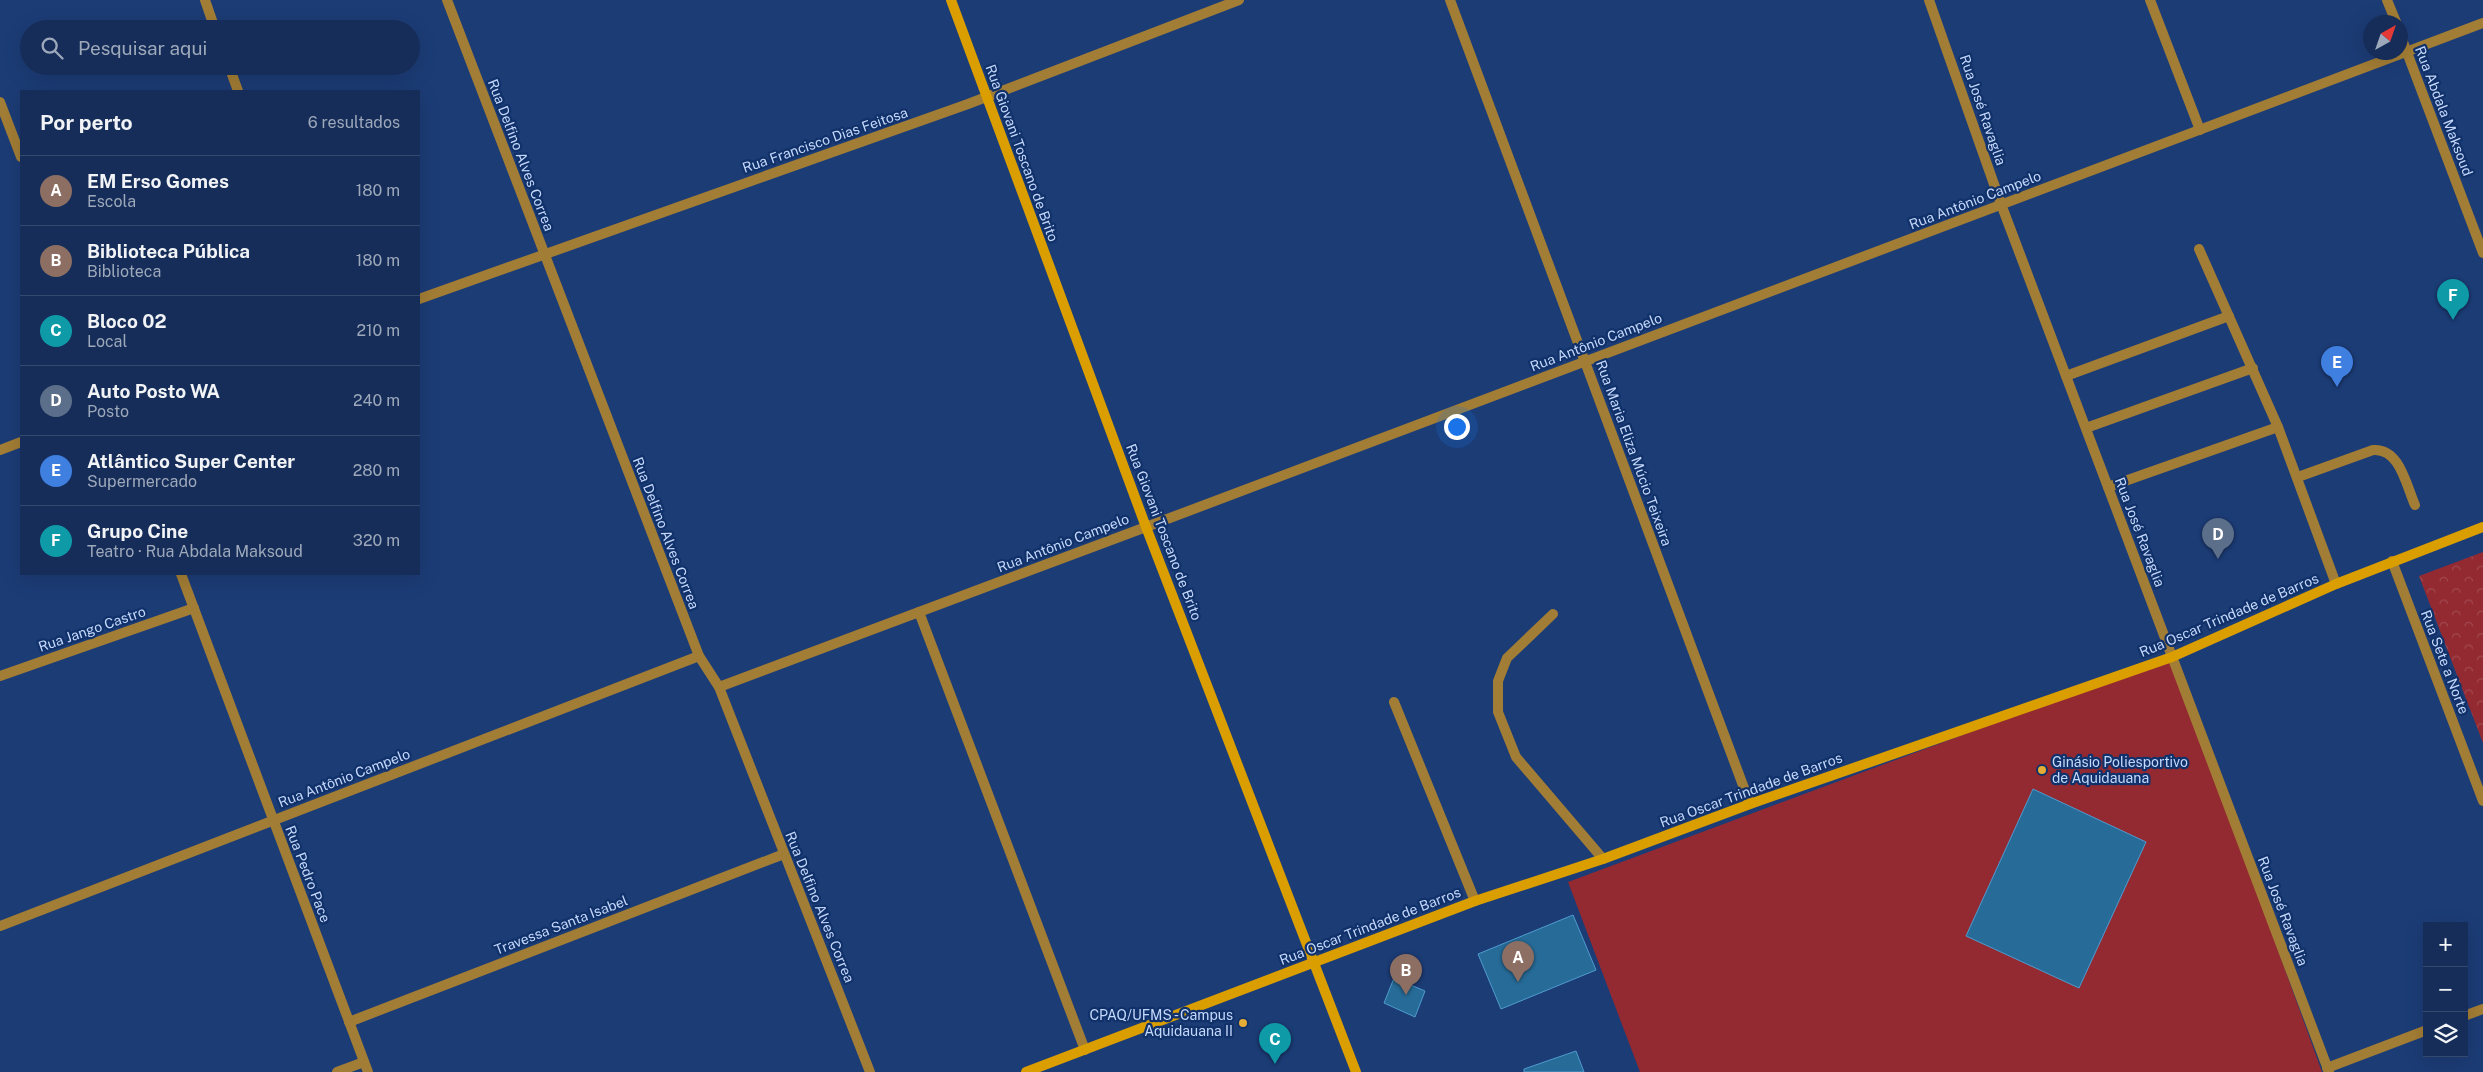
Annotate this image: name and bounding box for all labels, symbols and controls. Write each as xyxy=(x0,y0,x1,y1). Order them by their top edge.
north arrow xyxy=(2363,15,2408,60)
search box xyxy=(20,20,420,75)
icon: search xyxy=(38,34,66,62)
text: Pesquisar aqui xyxy=(78,37,207,59)
street label: Rua Abdala Maksoud xyxy=(2412,44,2476,178)
street label: Rua José Ravaglia xyxy=(1957,53,2009,167)
street label: Rua Giovani Toscano de Brito xyxy=(982,62,1062,244)
street label: Rua Delfino Alves Correa xyxy=(485,77,557,233)
street label: Rua Francisco Dias Feitosa xyxy=(740,104,910,176)
text: Por perto xyxy=(40,110,133,135)
text: 6 resultados xyxy=(308,113,400,132)
street label: Rua Antônio Campelo xyxy=(1907,167,2043,233)
text: EM Erso Gomes xyxy=(87,170,229,192)
text: A xyxy=(50,181,62,200)
text: 180 m xyxy=(356,181,400,200)
text: Escola xyxy=(87,192,136,211)
text: Biblioteca Pública xyxy=(87,240,250,262)
text: B xyxy=(51,251,61,270)
text: 180 m xyxy=(356,251,400,270)
text: Biblioteca xyxy=(87,262,161,281)
pin: F xyxy=(2437,279,2469,320)
street label: Rua Antônio Campelo xyxy=(1528,309,1664,375)
text: Bloco 02 xyxy=(87,310,166,332)
text: C xyxy=(50,321,62,340)
text: 210 m xyxy=(356,321,400,340)
text: Local xyxy=(87,332,127,351)
pin: E xyxy=(2321,346,2353,387)
street label: Rua Maria Eliza Múcio Teixeira xyxy=(1593,358,1675,548)
text: Auto Posto WA xyxy=(87,380,220,402)
text: D xyxy=(50,391,62,410)
text: 240 m xyxy=(353,391,400,410)
text: Posto xyxy=(87,402,129,421)
your location xyxy=(1444,414,1470,440)
street label: Rua Giovani Toscano de Brito xyxy=(1123,442,1205,622)
text: Atlântico Super Center xyxy=(87,450,295,472)
street label: Rua Delfino Alves Correa xyxy=(630,455,702,611)
text: E xyxy=(51,461,61,480)
text: 280 m xyxy=(353,461,400,480)
text: Supermercado xyxy=(87,472,197,491)
street label: Rua José Ravaglia xyxy=(2112,475,2168,589)
street label: Rua Antônio Campelo xyxy=(995,510,1131,576)
pin: D xyxy=(2202,518,2234,559)
text: Grupo Cine xyxy=(87,520,188,542)
text: F xyxy=(51,531,61,550)
text: 320 m xyxy=(353,531,400,550)
text: Teatro · Rua Abdala Maksoud xyxy=(87,542,303,561)
street label: Rua Oscar Trindade de Barros xyxy=(2137,570,2321,660)
street label: Rua Jango Castro xyxy=(36,603,148,655)
street label: Rua Sete a Norte xyxy=(2418,608,2472,716)
street label: Rua Antônio Campelo xyxy=(276,745,412,811)
street label: Rua Oscar Trindade de Barros xyxy=(1658,749,1844,831)
place label: Ginásio Poliesportivo de Aquidauana xyxy=(2052,754,2188,786)
marker: Ginásio Poliesportivo de Aquidauana xyxy=(2036,764,2048,776)
street label: Rua Pedro Pace xyxy=(282,823,334,925)
street label: Rua Delfino Alves Correa xyxy=(782,829,858,985)
street label: Rua José Ravaglia xyxy=(2255,854,2311,968)
street label: Rua Oscar Trindade de Barros xyxy=(1277,884,1463,968)
street label: Travessa Santa Isabel xyxy=(492,892,630,958)
map controls xyxy=(2423,922,2468,1057)
button: + xyxy=(2423,922,2468,967)
pin: A xyxy=(1502,941,1534,982)
pin: B xyxy=(1390,954,1422,995)
button: − xyxy=(2423,967,2468,1012)
place label: CPAQ/UFMS - Campus Aquidauana II xyxy=(1089,1007,1233,1039)
button: layers xyxy=(2423,1012,2468,1057)
marker: CPAQ/UFMS - Campus Aquidauana II xyxy=(1237,1017,1249,1029)
pin: C xyxy=(1259,1023,1291,1064)

